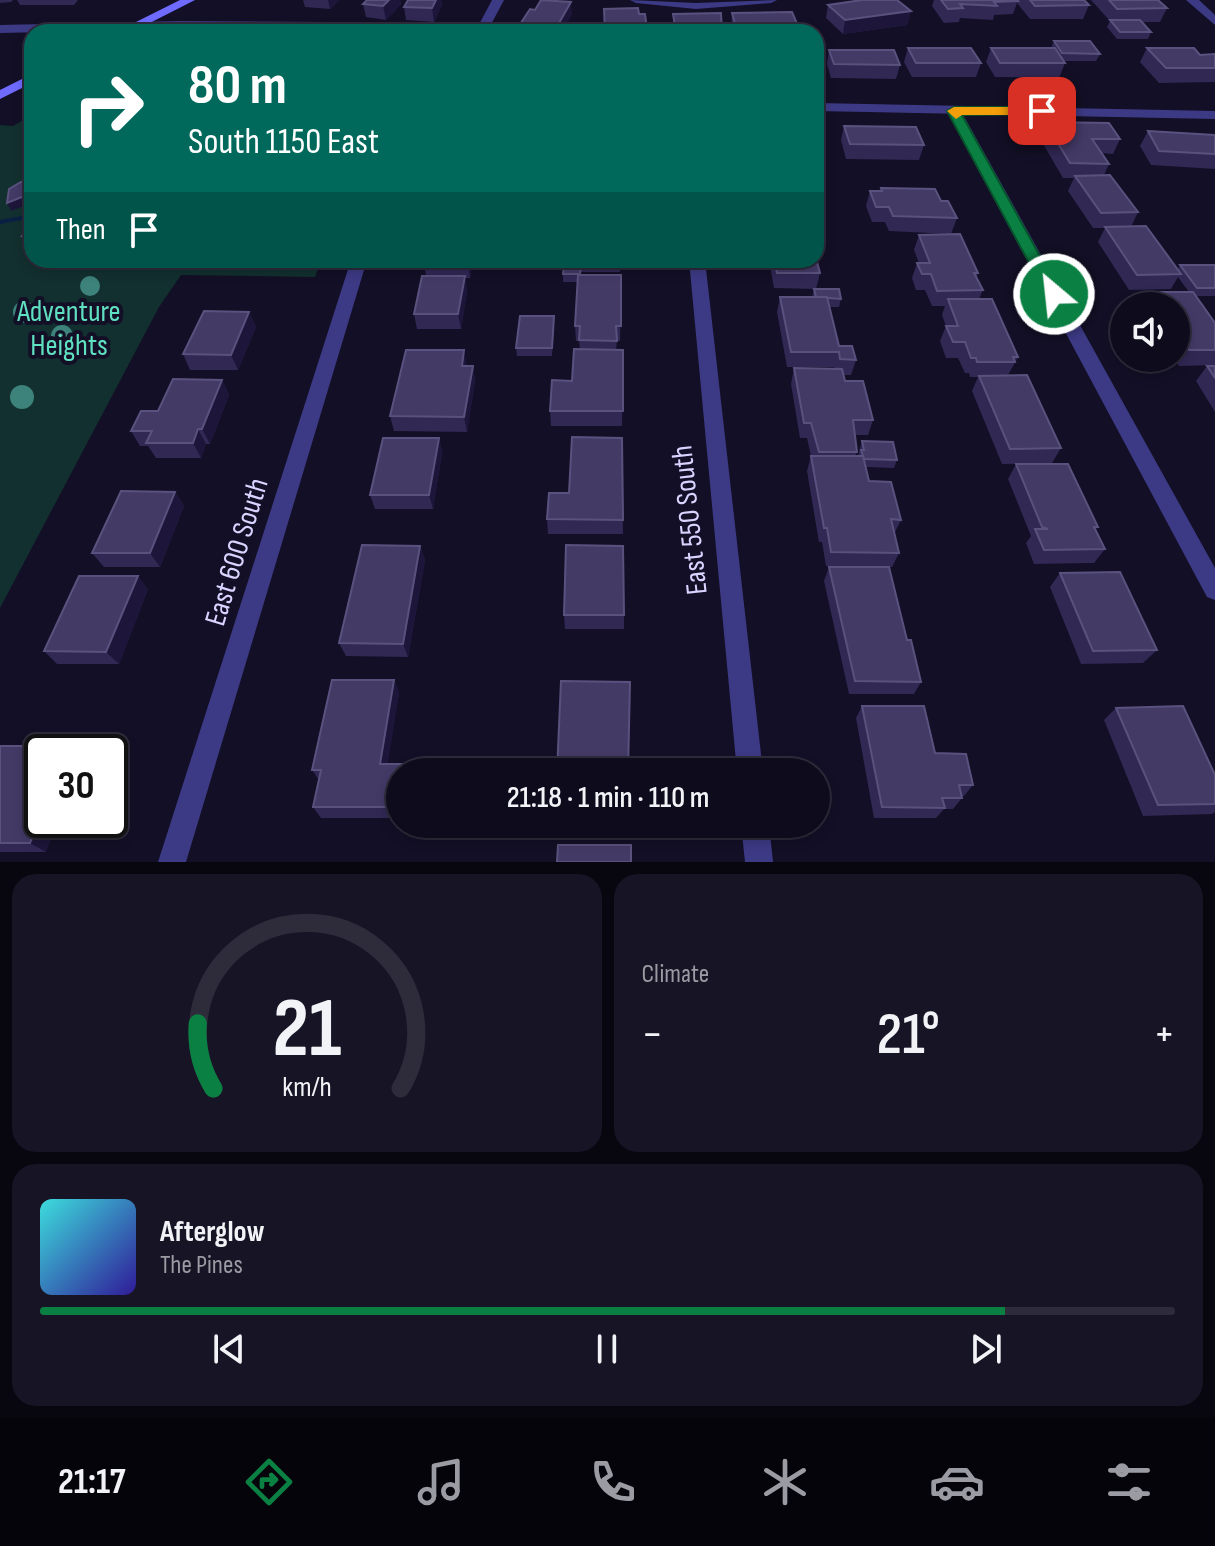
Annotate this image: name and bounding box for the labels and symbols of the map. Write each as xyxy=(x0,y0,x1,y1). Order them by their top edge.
pin xyxy=(1008,77,1076,145)
position arrow xyxy=(1012,252,1096,336)
park label: Adventure Heights xyxy=(16,294,121,364)
street label: East 550 South xyxy=(664,443,716,597)
street label: East 600 South xyxy=(197,474,277,630)
speed limit sign: 30 xyxy=(24,734,128,838)

